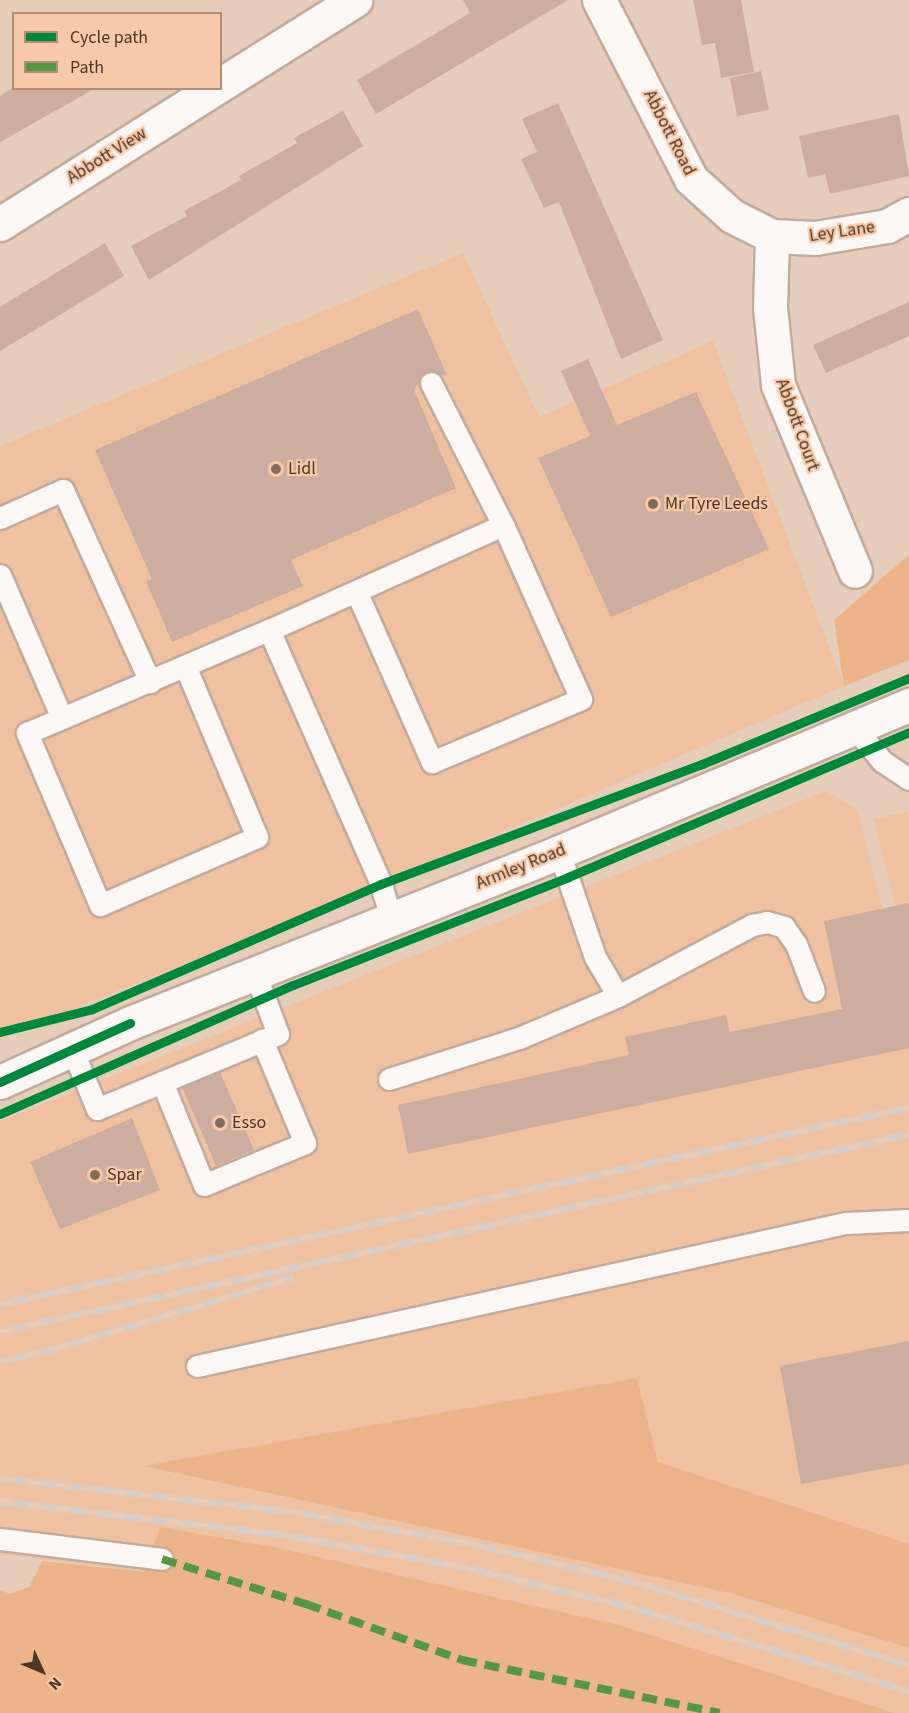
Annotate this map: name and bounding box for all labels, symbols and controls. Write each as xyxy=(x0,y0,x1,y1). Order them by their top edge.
legend xyxy=(12,12,222,90)
text: Cycle path xyxy=(70,25,148,50)
text: Path xyxy=(70,55,104,80)
street label: Abbott Road xyxy=(638,87,700,179)
street label: Abbott View xyxy=(63,123,151,189)
street label: Ley Lane xyxy=(808,217,876,247)
street label: Abbott Court xyxy=(770,376,824,474)
place label: Lidl xyxy=(288,458,316,480)
marker: Lidl xyxy=(269,462,283,476)
place label: Mr Tyre Leeds xyxy=(665,493,768,515)
marker: Mr Tyre Leeds xyxy=(646,497,660,511)
street label: Armley Road xyxy=(473,839,569,895)
place label: Esso xyxy=(232,1112,266,1134)
marker: Esso xyxy=(213,1116,227,1130)
place label: Spar xyxy=(107,1164,142,1186)
marker: Spar xyxy=(88,1168,102,1182)
north arrow xyxy=(12,1641,72,1701)
text: N xyxy=(43,1672,67,1695)

